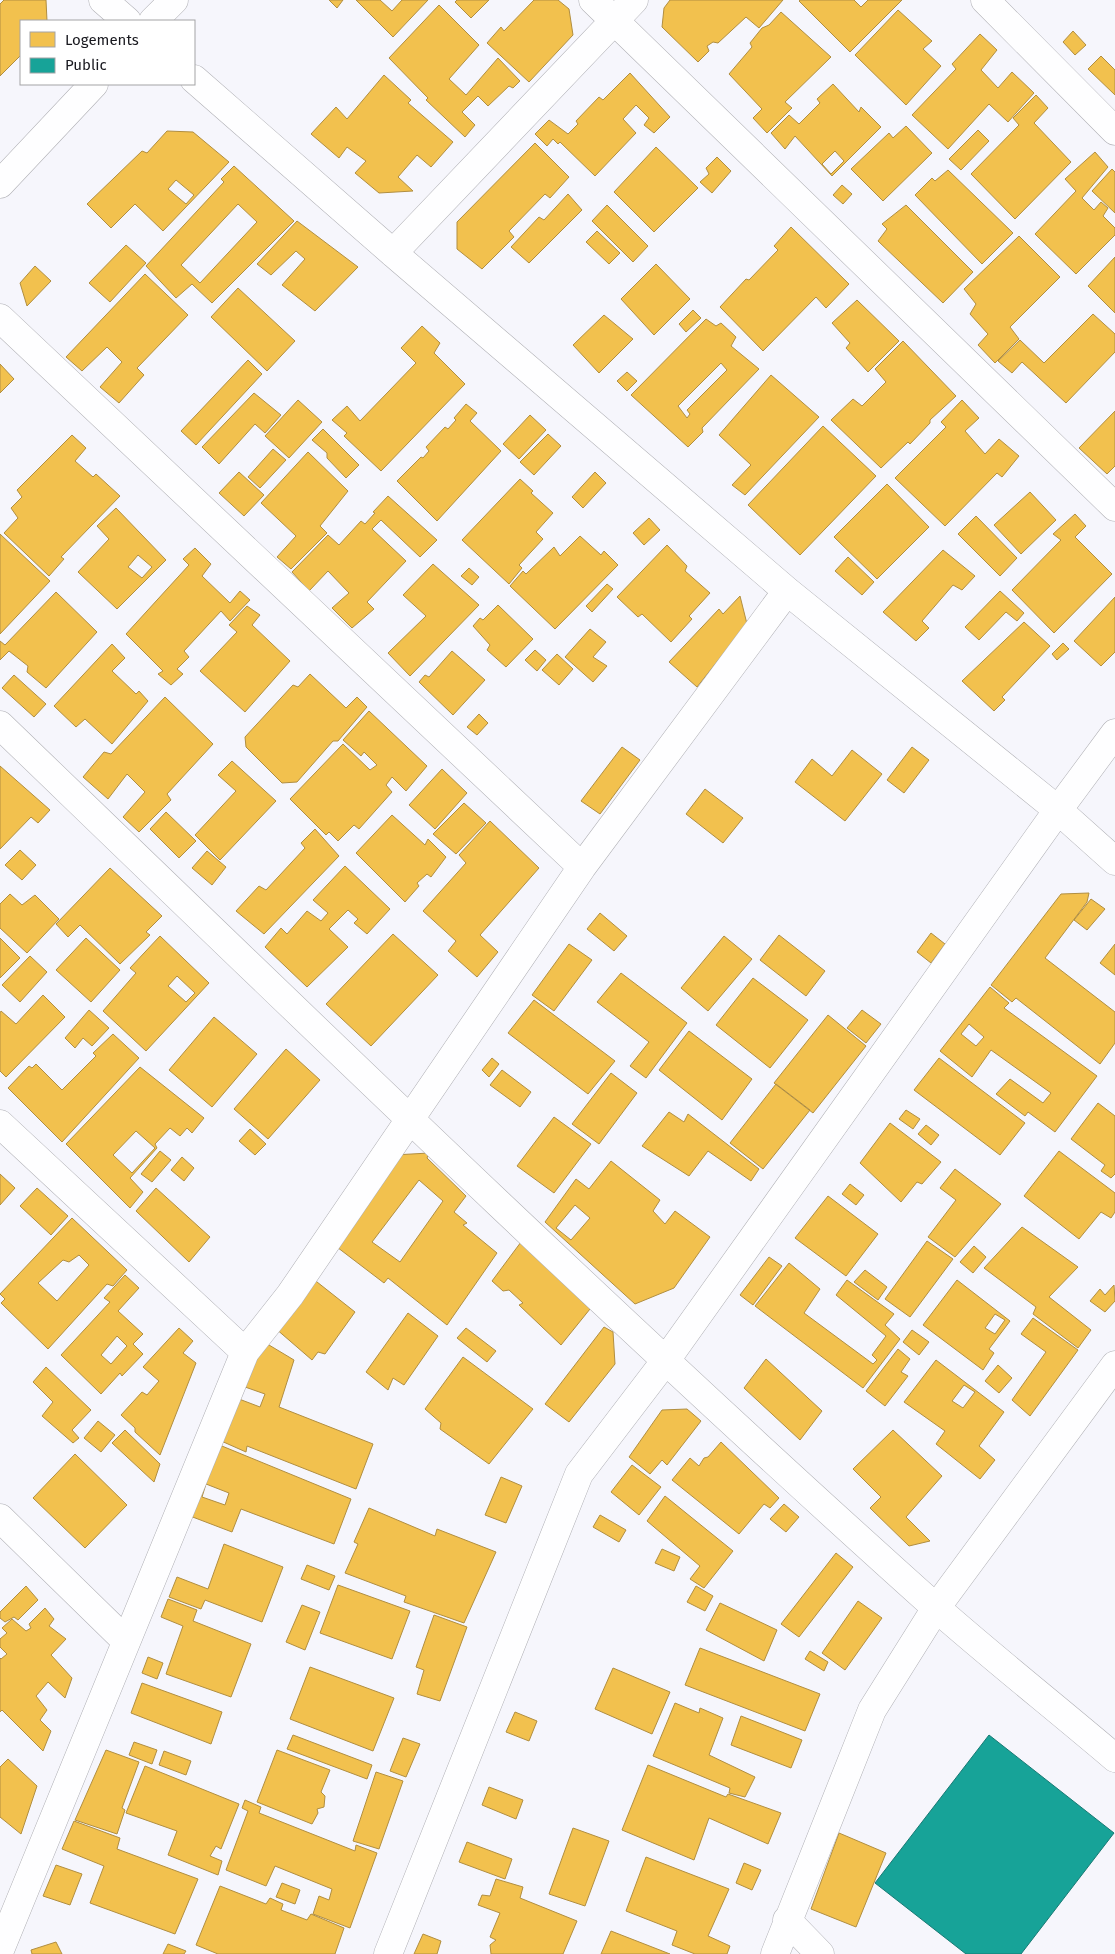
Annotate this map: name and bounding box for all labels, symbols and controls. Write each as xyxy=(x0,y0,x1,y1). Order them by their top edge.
legend xyxy=(20,20,195,85)
text: Logements xyxy=(65,31,139,49)
text: Public xyxy=(65,56,107,74)

